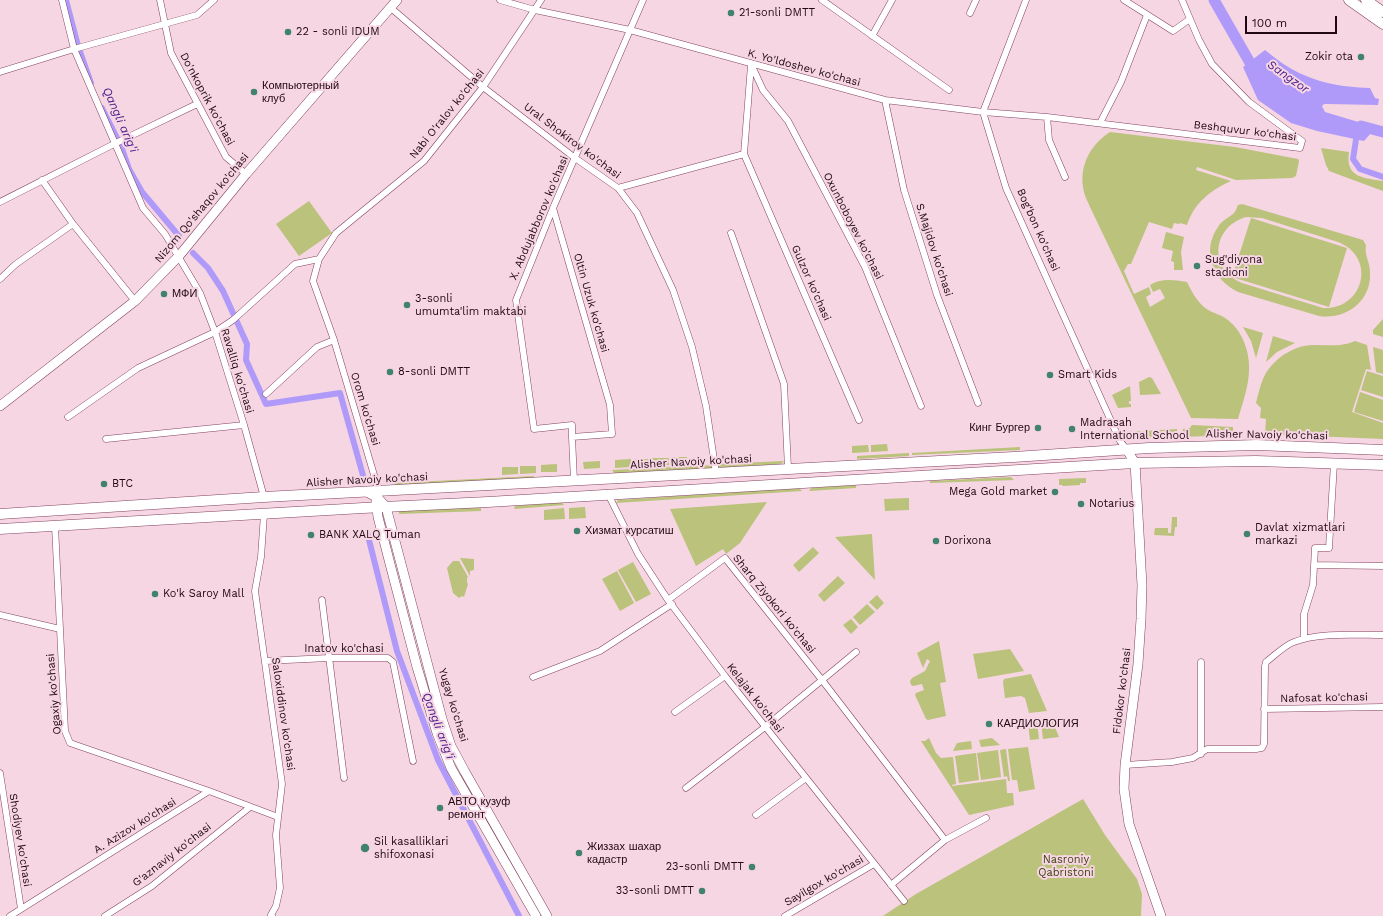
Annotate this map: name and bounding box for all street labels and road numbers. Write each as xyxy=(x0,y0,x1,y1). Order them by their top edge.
street label: K. Yo'ldoshev ko'chasi xyxy=(746,47,862,89)
street label: Do'nkoprik ko'chasi xyxy=(177,50,237,148)
street label: Nabi O'ralov ko'chasi xyxy=(407,67,487,161)
street label: Ural Shokirov ko'chasi xyxy=(521,100,623,182)
street label: Beshquvur ko'chasi xyxy=(1193,118,1297,144)
street label: Nizom Qo'shaqov ko'chasi xyxy=(152,150,252,266)
street label: X. Abdujabborov ko'chasi xyxy=(507,154,571,282)
street label: Oxunboboyev ko'chasi xyxy=(820,170,886,282)
street label: Bog'bon ko'chasi xyxy=(1014,187,1062,273)
street label: S.Majidov ko'chasi xyxy=(913,202,955,298)
street label: Gulzor ko'chasi xyxy=(788,243,834,323)
street label: Oltin Uzuk ko'chasi xyxy=(571,252,611,354)
street label: Ravalliq ko'chasi xyxy=(218,327,256,415)
street label: Orom ko'chasi xyxy=(348,371,382,447)
street label: Alisher Navoiy ko'chasi xyxy=(1206,427,1328,443)
street label: Alisher Navoiy ko'chasi xyxy=(630,452,752,472)
street label: Alisher Navoiy ko'chasi xyxy=(306,470,428,490)
street label: Sharq Ziyokori ko'chasi xyxy=(730,552,818,656)
street label: Inatov ko'chasi xyxy=(304,642,384,656)
street label: Fidokor ko'chasi xyxy=(1110,647,1134,735)
street label: Ogaxiy ko'chasi xyxy=(44,653,64,735)
street label: Saloxiddinov ko'chasi xyxy=(269,657,297,771)
street label: Kelajak ko'chasi xyxy=(724,661,786,735)
street label: Yugay ko'chasi xyxy=(436,667,470,743)
street label: Nafosat ko'chasi xyxy=(1280,691,1368,705)
street label: Shodiyev ko'chasi xyxy=(6,792,34,888)
street label: A. Azizov ko'chasi xyxy=(91,795,179,857)
street label: G'aznaviy ko'chasi xyxy=(130,820,214,890)
street label: Sayilgox ko'chasi xyxy=(782,853,866,909)

